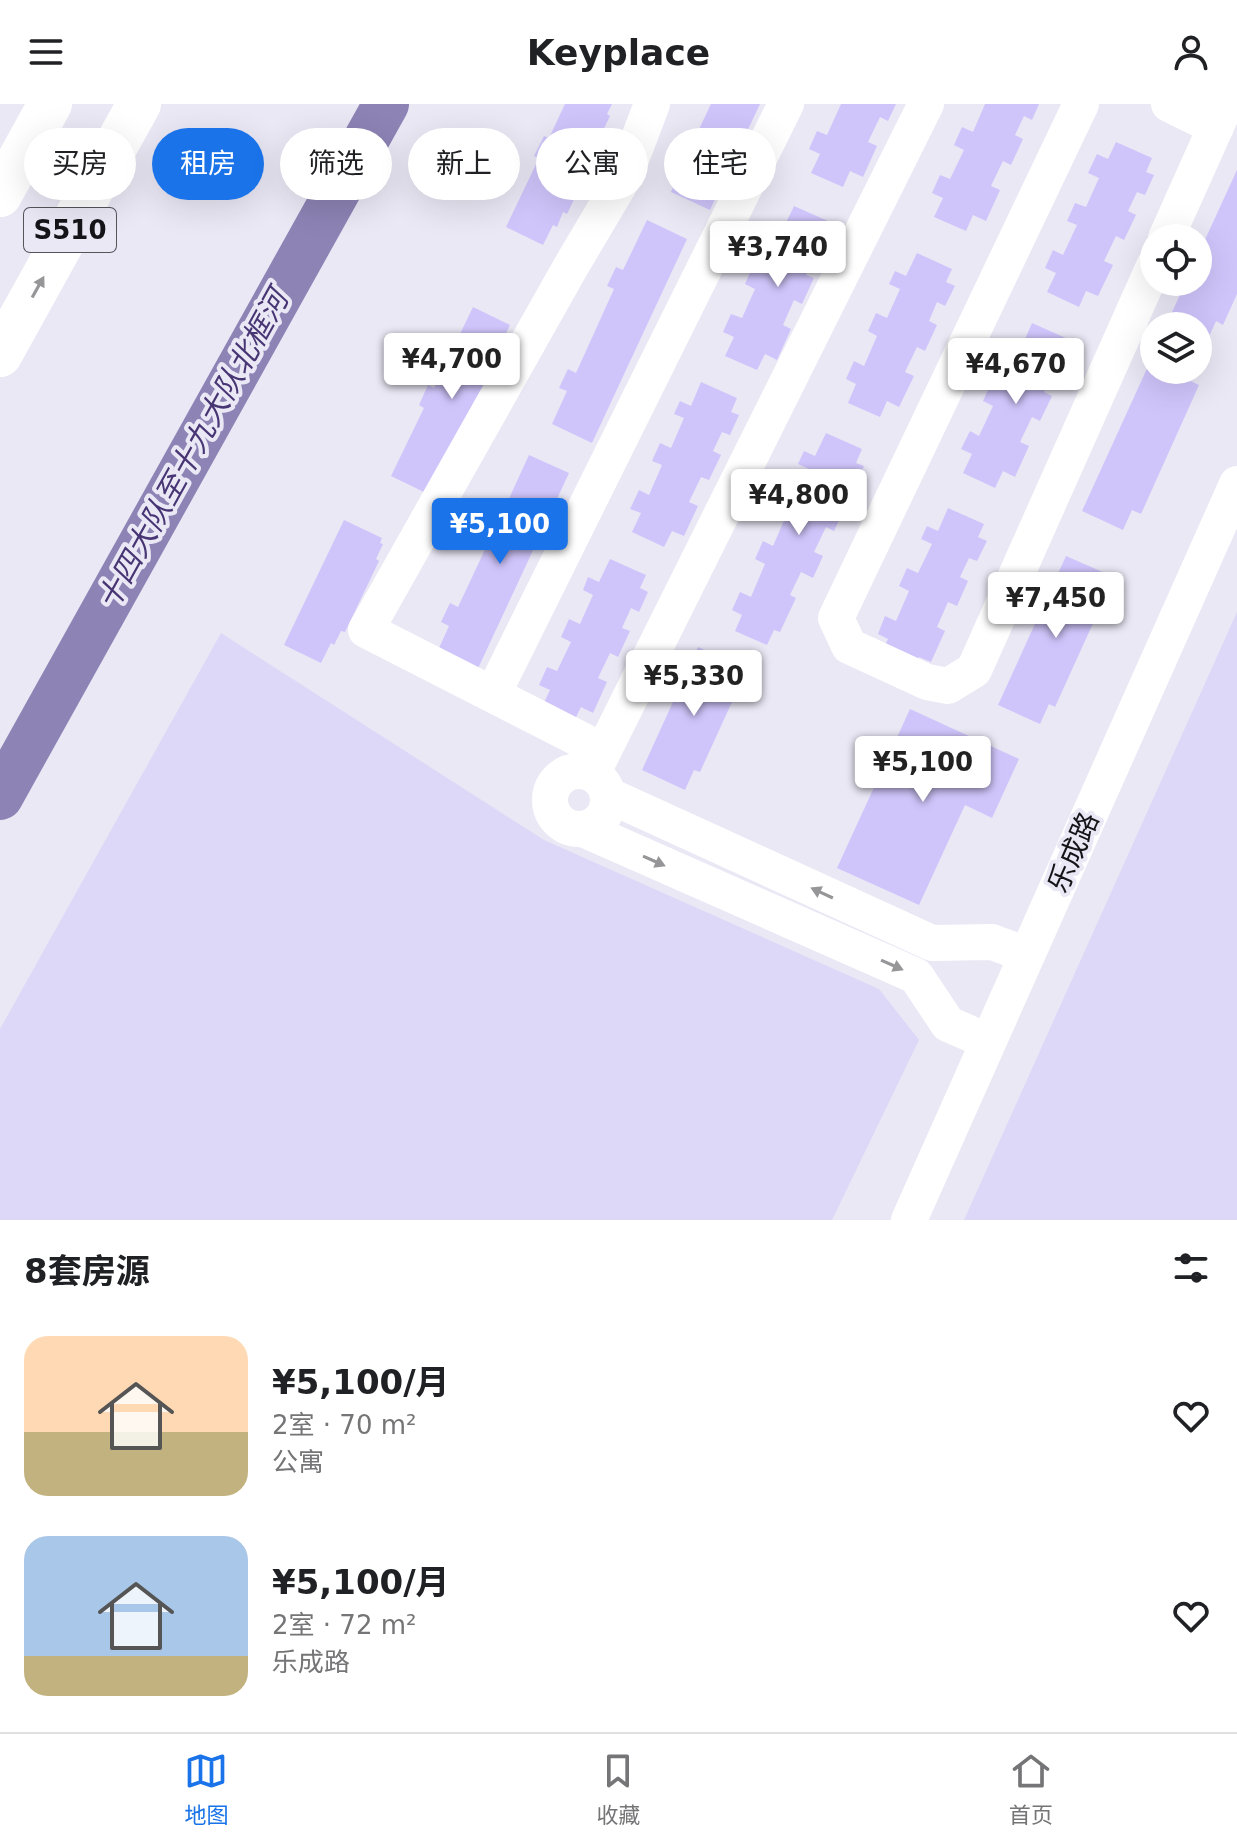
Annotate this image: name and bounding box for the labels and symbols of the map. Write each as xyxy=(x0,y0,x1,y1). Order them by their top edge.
road number: S510 xyxy=(24,208,116,252)
pin: ¥3,740 xyxy=(713,221,843,289)
one-way arrow xyxy=(31,276,45,298)
water label: 十四大队至十九大队北框河 xyxy=(90,279,298,616)
pin: ¥4,700 xyxy=(387,333,517,401)
pin: ¥4,670 xyxy=(951,338,1081,406)
pin: ¥4,800 xyxy=(734,469,864,537)
pin: ¥5,100 xyxy=(435,498,565,566)
pin: ¥7,450 xyxy=(991,572,1121,640)
pin: ¥5,330 xyxy=(629,650,759,718)
pin: ¥5,100 xyxy=(858,736,988,804)
street label: 乐成路 xyxy=(1041,807,1106,897)
one-way arrow xyxy=(643,854,666,867)
one-way arrow xyxy=(810,886,834,899)
one-way arrow xyxy=(881,959,904,972)

